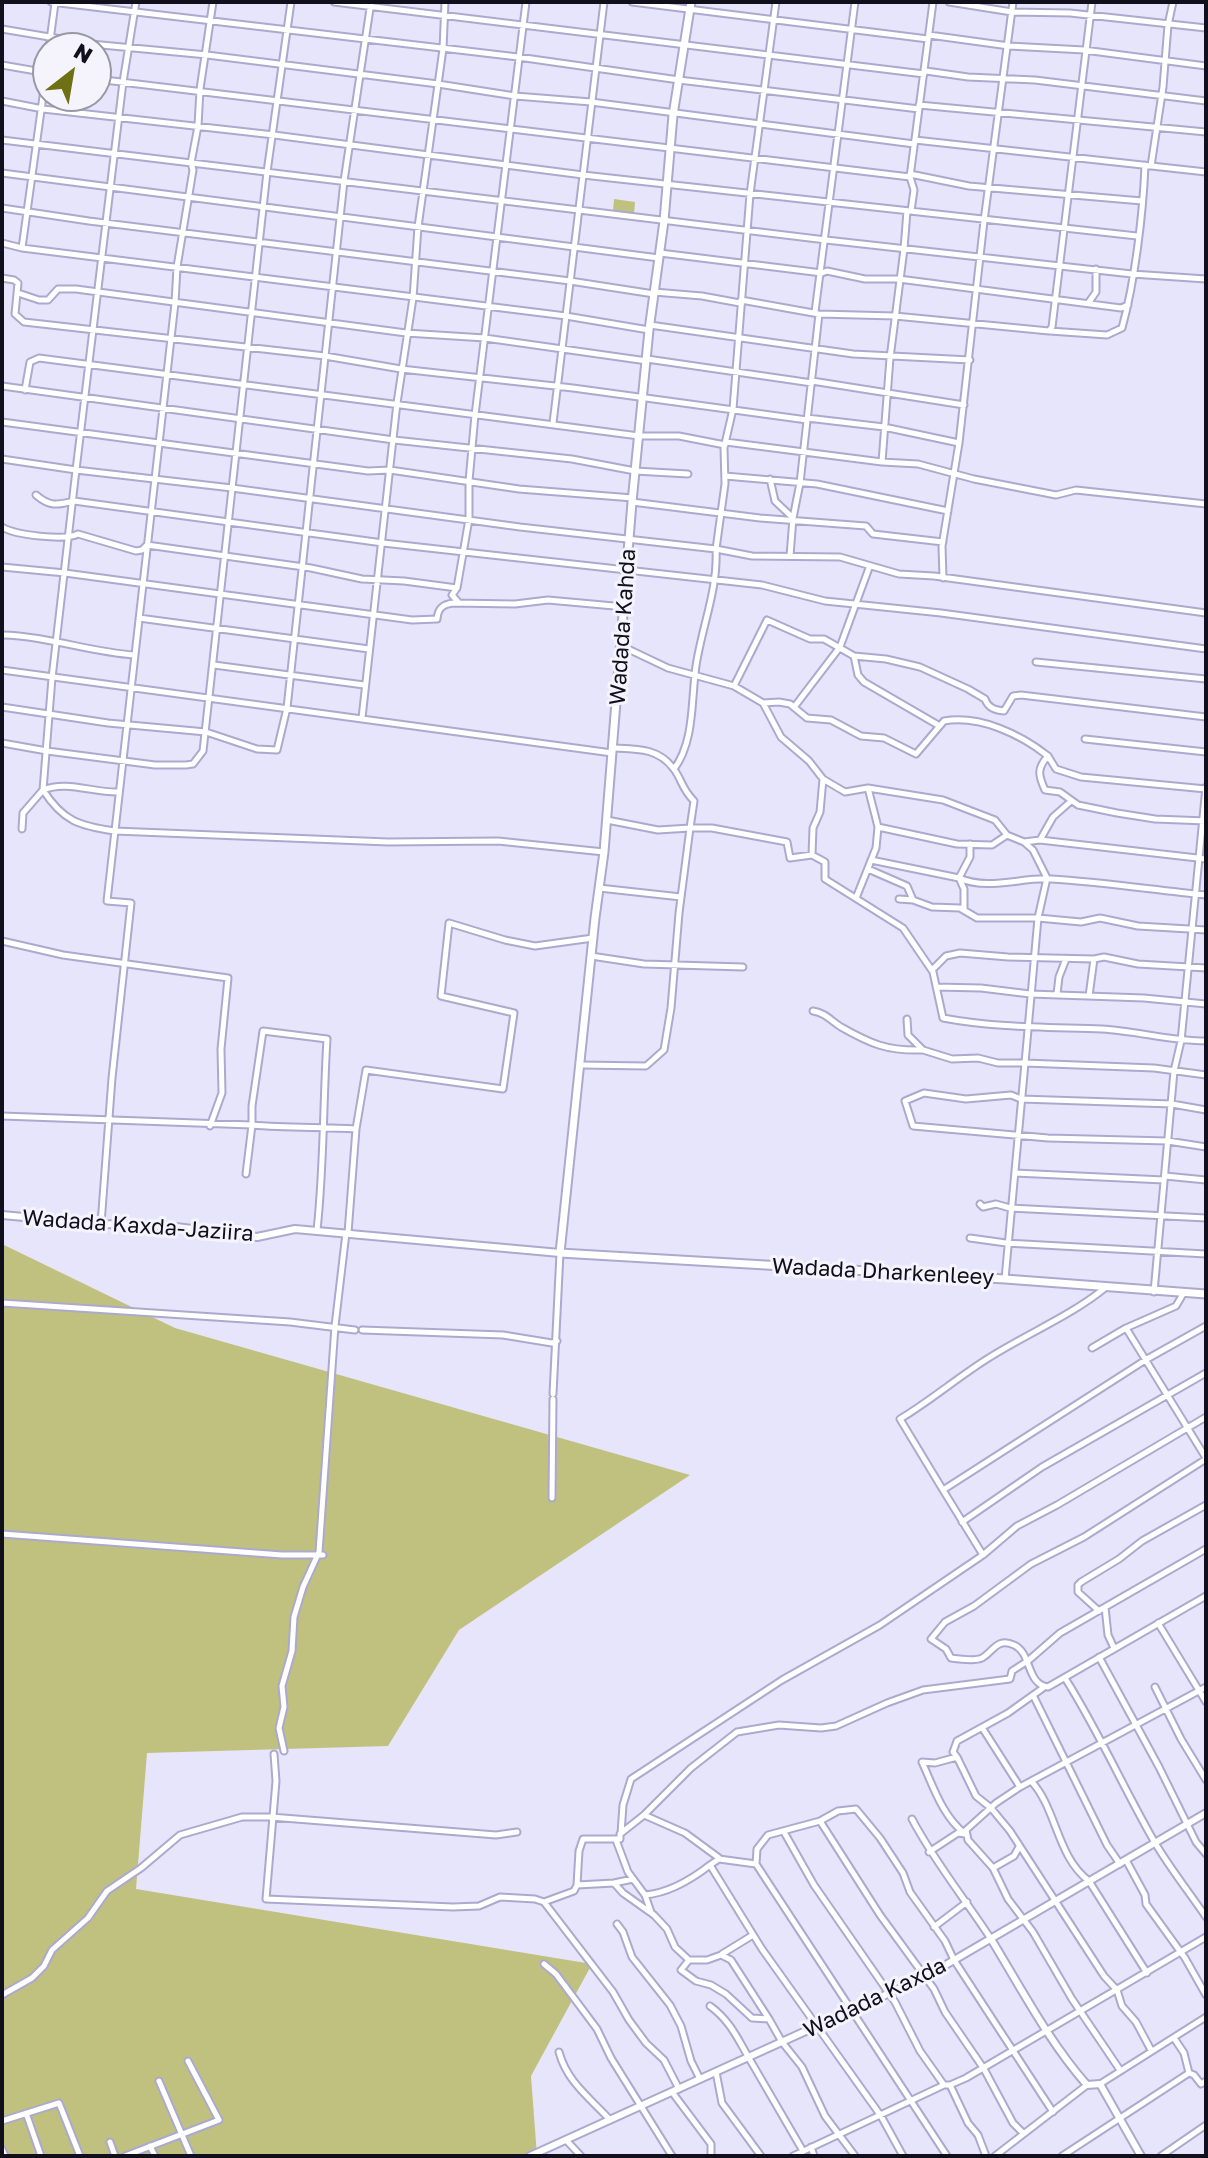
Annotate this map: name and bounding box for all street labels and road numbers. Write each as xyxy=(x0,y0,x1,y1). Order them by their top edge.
street label: Wadada Kahda xyxy=(604,548,642,706)
street label: Wadada Kaxda-Jaziira xyxy=(21,1205,255,1247)
street label: Wadada Dharkenleey xyxy=(771,1253,995,1291)
street label: Wadada Kaxda xyxy=(800,1952,950,2044)

